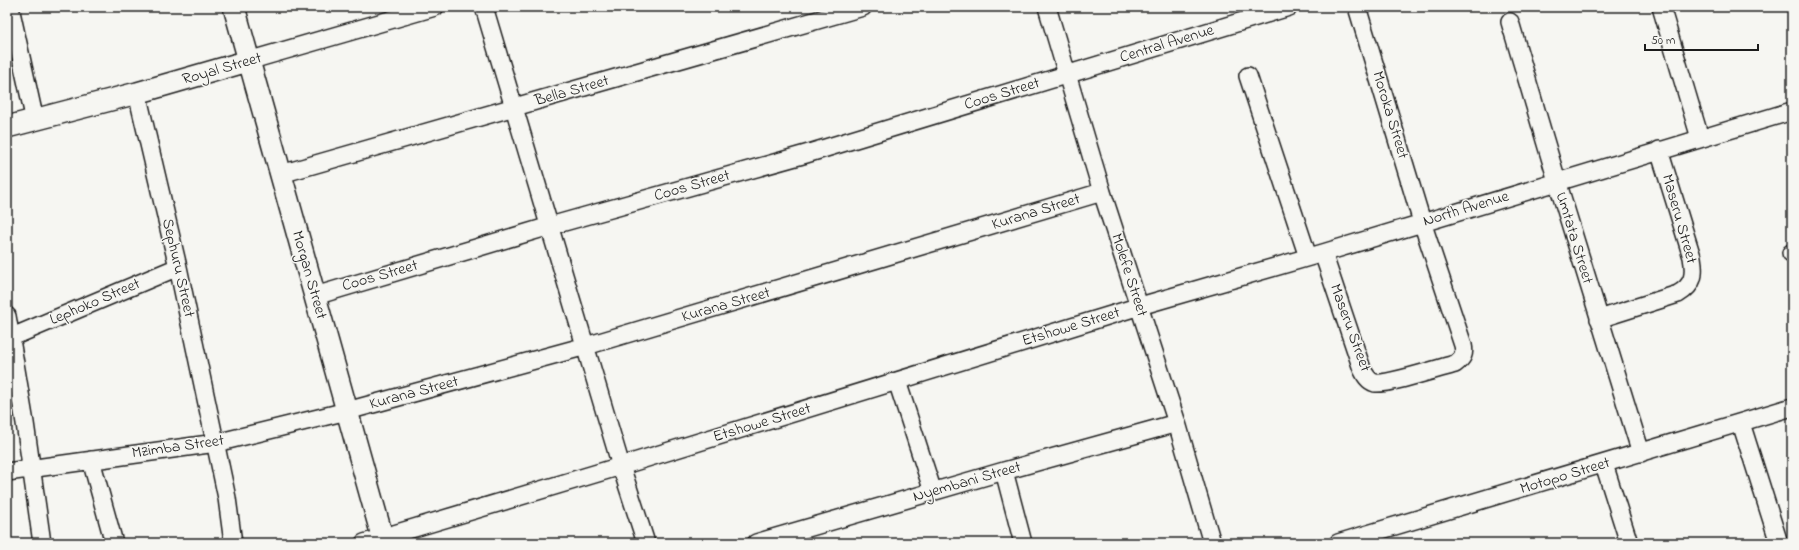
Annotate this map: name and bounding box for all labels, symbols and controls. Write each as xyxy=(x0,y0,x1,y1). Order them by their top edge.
street label: Central Avenue xyxy=(1117,18,1218,70)
scale bar xyxy=(1645,26,1758,52)
text: 50 m xyxy=(1651,32,1675,50)
street label: Royal Street xyxy=(179,46,265,92)
street label: Moroka Street xyxy=(1365,68,1415,163)
street label: Bella Street xyxy=(531,69,613,113)
street label: Coos Street xyxy=(961,71,1043,117)
street label: Coos Street xyxy=(651,164,733,208)
street label: Maseru Street xyxy=(1655,171,1703,267)
street label: North Avenue xyxy=(1420,184,1513,233)
street label: Kurana Street xyxy=(989,187,1084,237)
street label: Umtata Street xyxy=(1549,189,1600,287)
street label: Sephuru Street xyxy=(155,216,201,320)
street label: Morgan Street xyxy=(285,228,333,323)
street label: Molefe Street xyxy=(1104,230,1154,320)
street label: Coos Street xyxy=(339,254,421,298)
street label: Lephoko Street xyxy=(46,272,145,332)
street label: Kurana Street xyxy=(679,281,774,329)
street label: Maseru Street xyxy=(1323,281,1377,376)
street label: Etshowe Street xyxy=(1019,301,1123,353)
street label: Kurana Street xyxy=(367,369,462,416)
street label: Etshowe Street xyxy=(710,397,814,449)
street label: Mzimba Street xyxy=(130,429,226,465)
street label: Motopo Street xyxy=(1517,451,1614,501)
street label: Nyembani Street xyxy=(910,455,1024,509)

